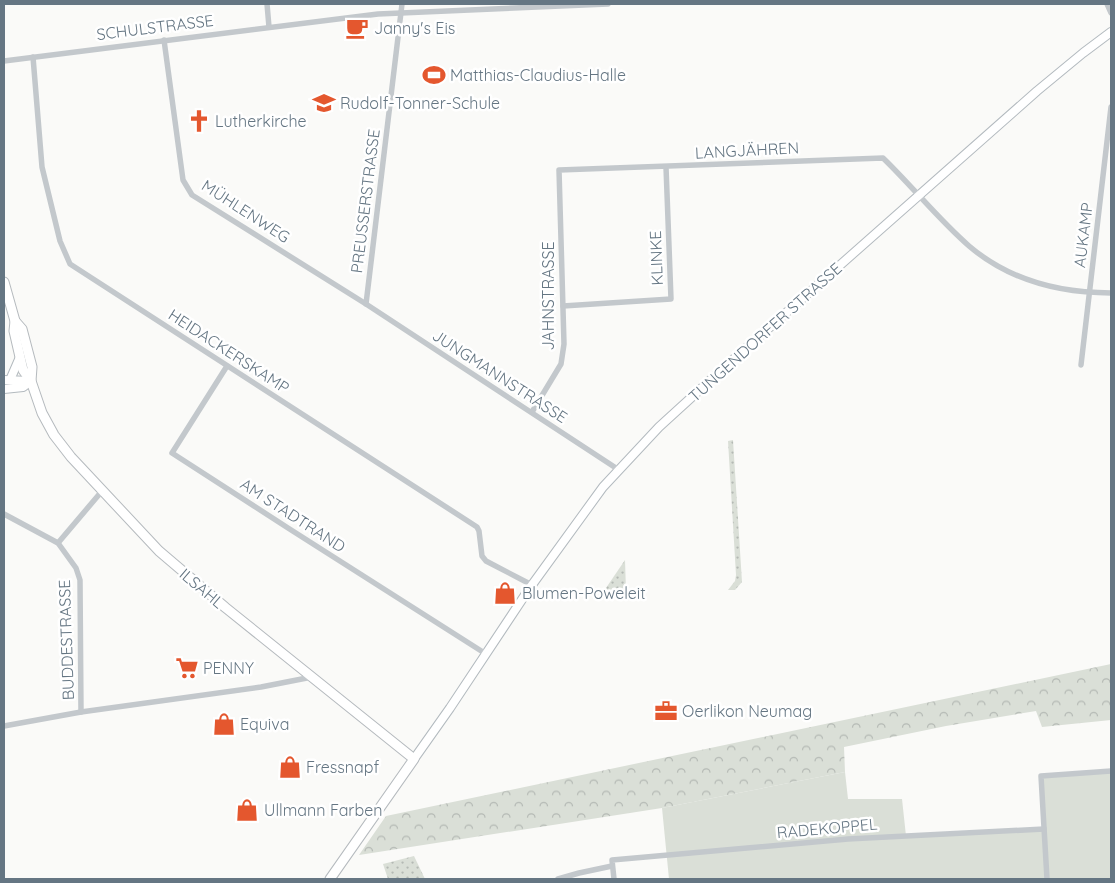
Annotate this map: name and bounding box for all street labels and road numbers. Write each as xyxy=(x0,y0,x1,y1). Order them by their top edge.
street label: SCHULSTRASSE xyxy=(95,10,215,44)
street label: PREUSSERSTRASSE xyxy=(346,128,384,274)
street label: LANGJÄHREN xyxy=(694,137,800,163)
street label: MÜHLENWEG xyxy=(198,175,294,247)
street label: AUKAMP xyxy=(1069,201,1097,269)
street label: KLINKE xyxy=(645,230,667,286)
street label: JAHNSTRASSE xyxy=(538,241,558,351)
street label: TUNGENDORFER STRASSE xyxy=(684,258,846,406)
street label: HEIDACKERSKAMP xyxy=(165,304,293,398)
street label: JUNGMANNSTRASSE xyxy=(429,325,571,427)
street label: AM STADTRAND xyxy=(237,474,349,556)
street label: ILSAHL xyxy=(176,564,229,613)
street label: BUDDESTRASSE xyxy=(54,579,78,701)
street label: RADEKOPPEL xyxy=(776,814,879,842)

